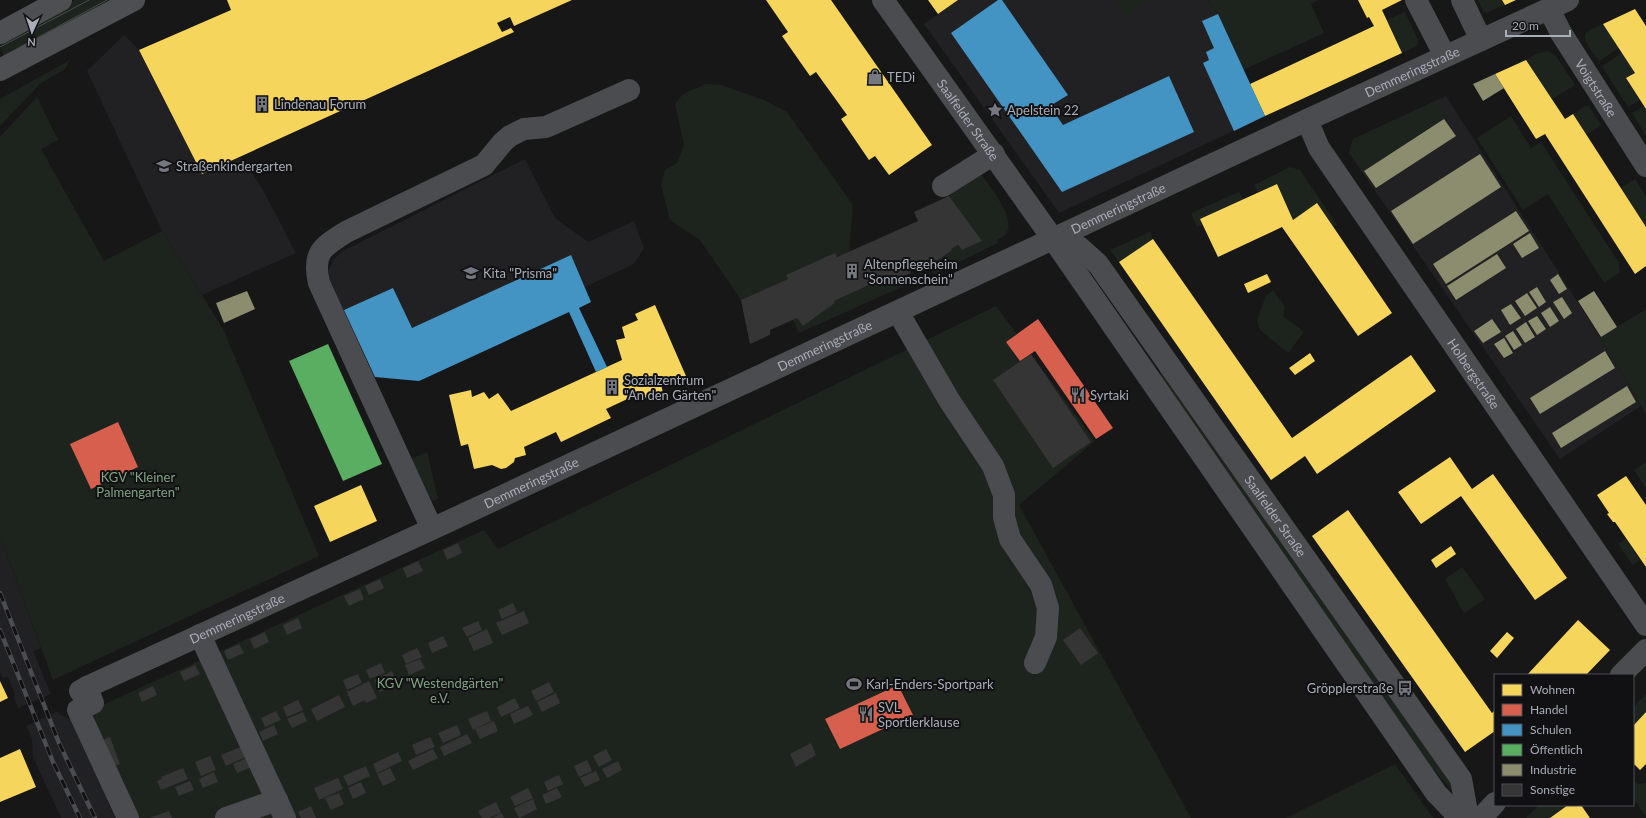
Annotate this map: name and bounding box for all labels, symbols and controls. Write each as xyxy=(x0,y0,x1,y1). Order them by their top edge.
north arrow xyxy=(12,12,52,52)
scale bar xyxy=(1506,12,1570,38)
text: 20 m xyxy=(1512,18,1539,33)
text: N xyxy=(27,36,36,49)
street label: Demmeringstraße xyxy=(1362,43,1462,100)
street label: Voigtstraße xyxy=(1572,56,1621,120)
shop icon: TEDi xyxy=(866,68,884,86)
place label: TEDi xyxy=(887,69,915,85)
street label: Saalfelder Straße xyxy=(934,76,1003,164)
building icon: Lindenau Forum xyxy=(253,95,271,113)
place label: Lindenau Forum xyxy=(274,96,366,112)
place icon: Apelstein 22 xyxy=(986,101,1004,119)
place label: Apelstein 22 xyxy=(1007,102,1079,118)
school or university icon: Straßenkindergarten xyxy=(155,157,173,175)
place label: Straßenkindergarten xyxy=(176,158,293,174)
street label: Demmeringstraße xyxy=(1068,179,1168,237)
place label: Altenpflegeheim "Sonnenschein" xyxy=(864,256,958,287)
building icon: Altenpflegeheim "Sonnenschein" xyxy=(843,262,861,280)
school or university icon: Kita "Prisma" xyxy=(462,264,480,282)
place label: Kita "Prisma" xyxy=(483,265,557,281)
street label: Demmeringstraße xyxy=(775,316,875,374)
street label: Holbergstraße xyxy=(1444,335,1503,412)
place label: Sozialzentrum "An den Gärten" xyxy=(624,372,716,403)
building icon: Sozialzentrum "An den Gärten" xyxy=(603,378,621,396)
restaurant icon: Syrtaki xyxy=(1069,386,1087,404)
place label: Syrtaki xyxy=(1090,387,1129,403)
street label: Demmeringstraße xyxy=(481,454,581,512)
park label: KGV "Kleiner Palmengarten" xyxy=(96,469,180,500)
street label: Saalfelder Straße xyxy=(1241,472,1310,560)
street label: Demmeringstraße xyxy=(187,590,287,647)
legend xyxy=(1494,674,1634,806)
park label: KGV "Westendgärten" e.V. xyxy=(377,675,503,706)
sports icon: Karl-Enders-Sportpark xyxy=(845,675,863,693)
place label: Karl-Enders-Sportpark xyxy=(866,676,994,692)
bus stop icon: Gröpplerstraße xyxy=(1396,679,1414,697)
place label: Gröpplerstraße xyxy=(1307,680,1393,696)
text: Wohnen xyxy=(1530,682,1575,697)
place label: SVL Sportlerklause xyxy=(878,699,960,730)
text: Handel xyxy=(1530,702,1568,717)
restaurant icon: SVL Sportlerklause xyxy=(857,705,875,723)
text: Schulen xyxy=(1530,722,1571,737)
text: Öffentlich xyxy=(1530,742,1583,757)
text: Industrie xyxy=(1530,762,1576,777)
text: Sonstige xyxy=(1530,782,1575,797)

